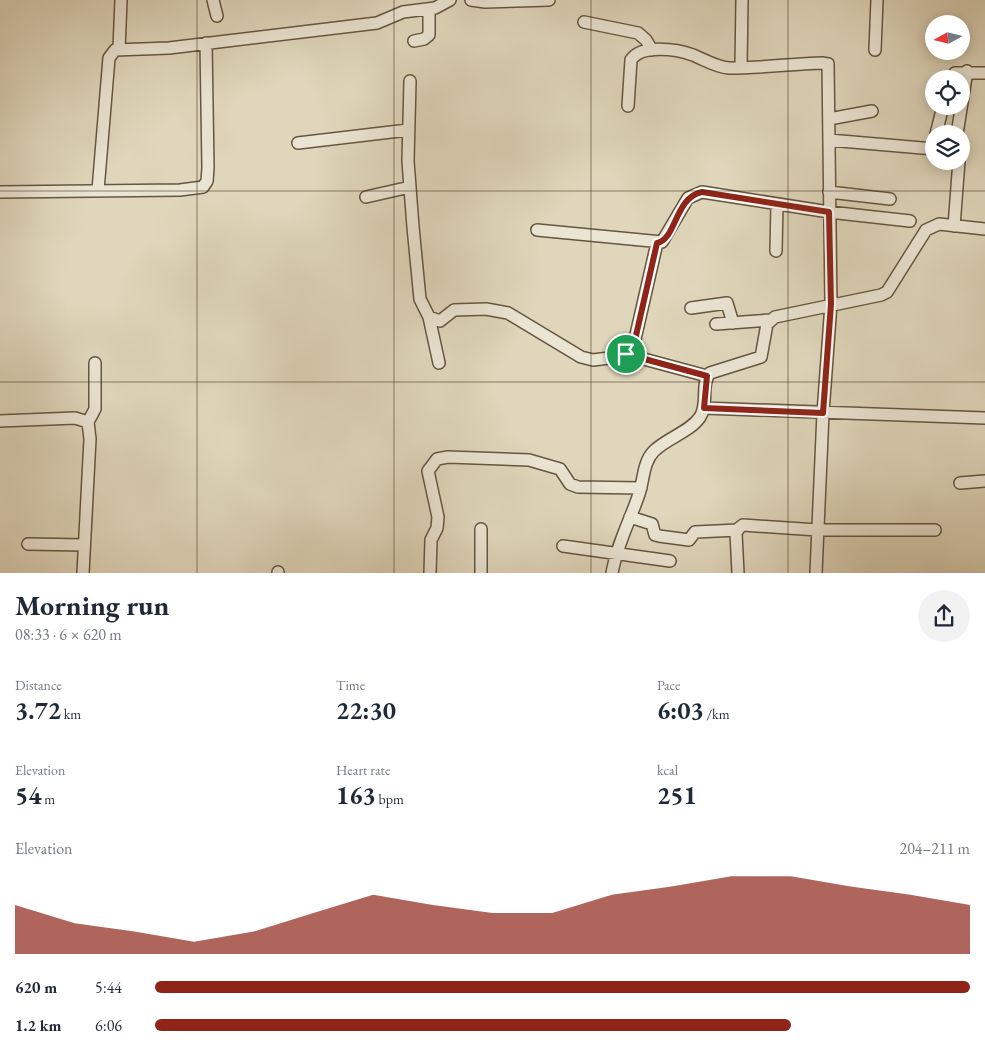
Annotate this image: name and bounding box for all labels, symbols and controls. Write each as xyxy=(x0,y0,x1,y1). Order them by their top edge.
north arrow xyxy=(925,15,970,60)
map controls xyxy=(925,15,970,170)
button: locate xyxy=(925,70,970,115)
button: layers xyxy=(925,125,970,170)
pin xyxy=(605,333,647,375)
icon: arrive xyxy=(612,340,640,368)
text: Morning run xyxy=(15,587,169,623)
button: share xyxy=(918,590,970,642)
text: 08:33 · 6 × 620 m xyxy=(15,624,122,645)
text: Distance xyxy=(15,676,62,694)
text: Time xyxy=(336,676,365,694)
text: Pace xyxy=(657,676,681,694)
text: 3.72 xyxy=(15,694,61,726)
text: 22:30 xyxy=(336,694,396,726)
text: 6:03 xyxy=(657,694,704,726)
text: km xyxy=(61,705,81,723)
text: /km xyxy=(704,705,730,723)
text: Elevation xyxy=(15,761,65,779)
text: Heart rate xyxy=(336,761,390,779)
text: kcal xyxy=(657,761,678,779)
text: 54 xyxy=(15,779,41,811)
text: 163 xyxy=(336,779,376,811)
text: 251 xyxy=(657,779,697,811)
text: m xyxy=(41,790,55,808)
text: bpm xyxy=(376,790,404,808)
text: Elevation xyxy=(15,838,73,859)
text: 204–211 m xyxy=(899,838,970,859)
text: 620 m xyxy=(15,977,57,998)
text: 5:44 xyxy=(95,977,122,998)
text: 1.2 km xyxy=(15,1015,61,1036)
text: 6:06 xyxy=(95,1015,122,1036)

